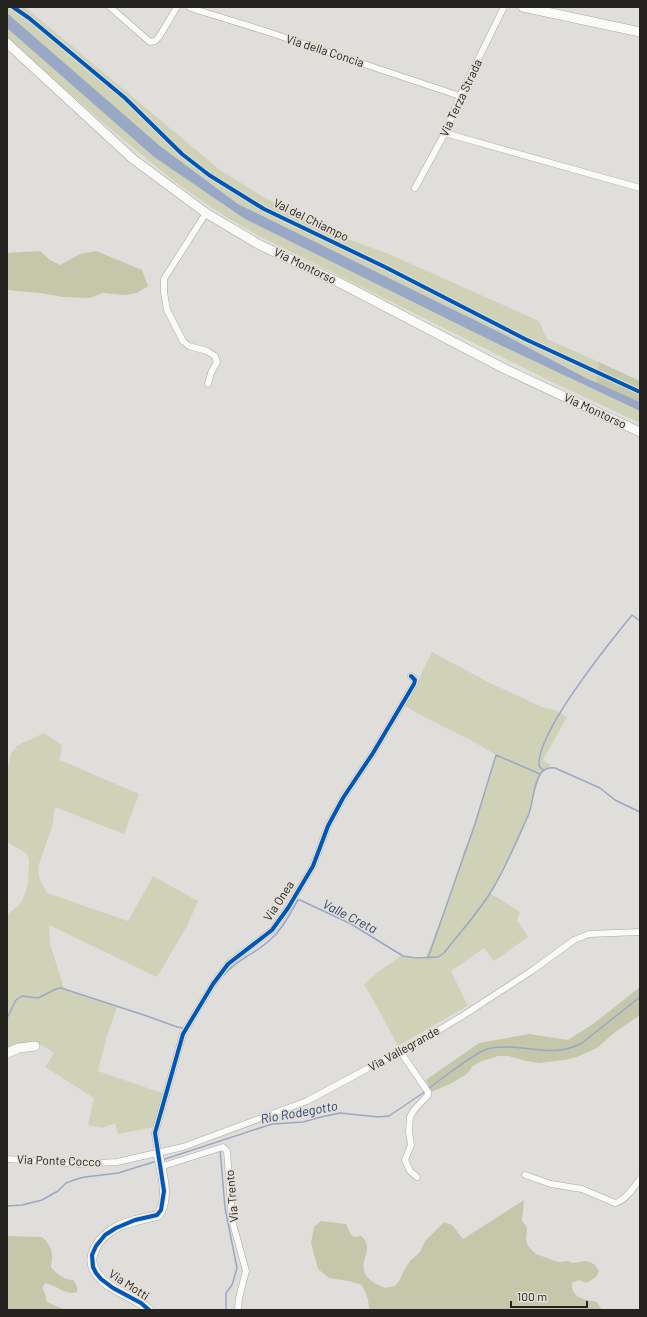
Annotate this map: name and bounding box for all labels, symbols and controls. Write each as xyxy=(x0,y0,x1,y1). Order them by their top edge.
street label: Via della Concia xyxy=(284,31,366,69)
street label: Via Terza Strada xyxy=(436,57,484,139)
street label: Val del Chiampo xyxy=(272,195,351,243)
street label: Via Montorso xyxy=(272,244,339,286)
street label: Via Montorso xyxy=(562,389,629,431)
street label: Via Onea xyxy=(260,878,296,923)
water label: Valle Creta xyxy=(320,895,380,937)
street label: Via Vallegrande xyxy=(365,1023,442,1074)
water label: Rio Rodegotto xyxy=(259,1097,339,1127)
street label: Via Ponte Cocco xyxy=(17,1152,101,1168)
street label: Via Trento xyxy=(222,1169,240,1223)
street label: Via Motti xyxy=(107,1266,152,1302)
scale bar xyxy=(511,1283,587,1309)
text: 100 m xyxy=(517,1289,547,1303)

